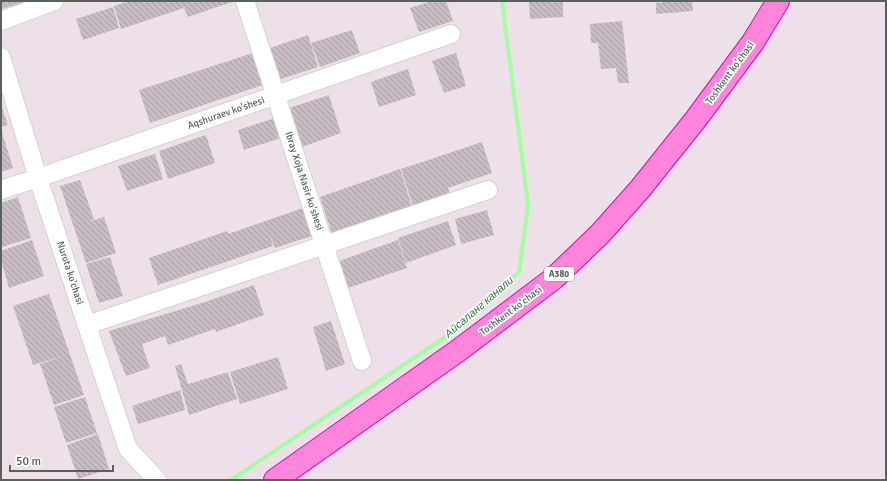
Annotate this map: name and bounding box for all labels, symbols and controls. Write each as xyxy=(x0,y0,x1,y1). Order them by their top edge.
street label: Toshkent ko'chasi xyxy=(703,39,757,107)
street label: Aqshuraev ko'shesi xyxy=(186,94,266,132)
street label: Ibray Xoja Nasir ko'shesi xyxy=(282,130,326,232)
street label: Nurota ko'chasi xyxy=(54,240,86,306)
road number: A380 xyxy=(544,267,574,281)
water label: Айсаланг канали xyxy=(441,274,516,341)
street label: Toshkent ko'chasi xyxy=(478,284,544,338)
scale bar xyxy=(10,447,113,473)
text: 50 m xyxy=(16,454,41,469)

